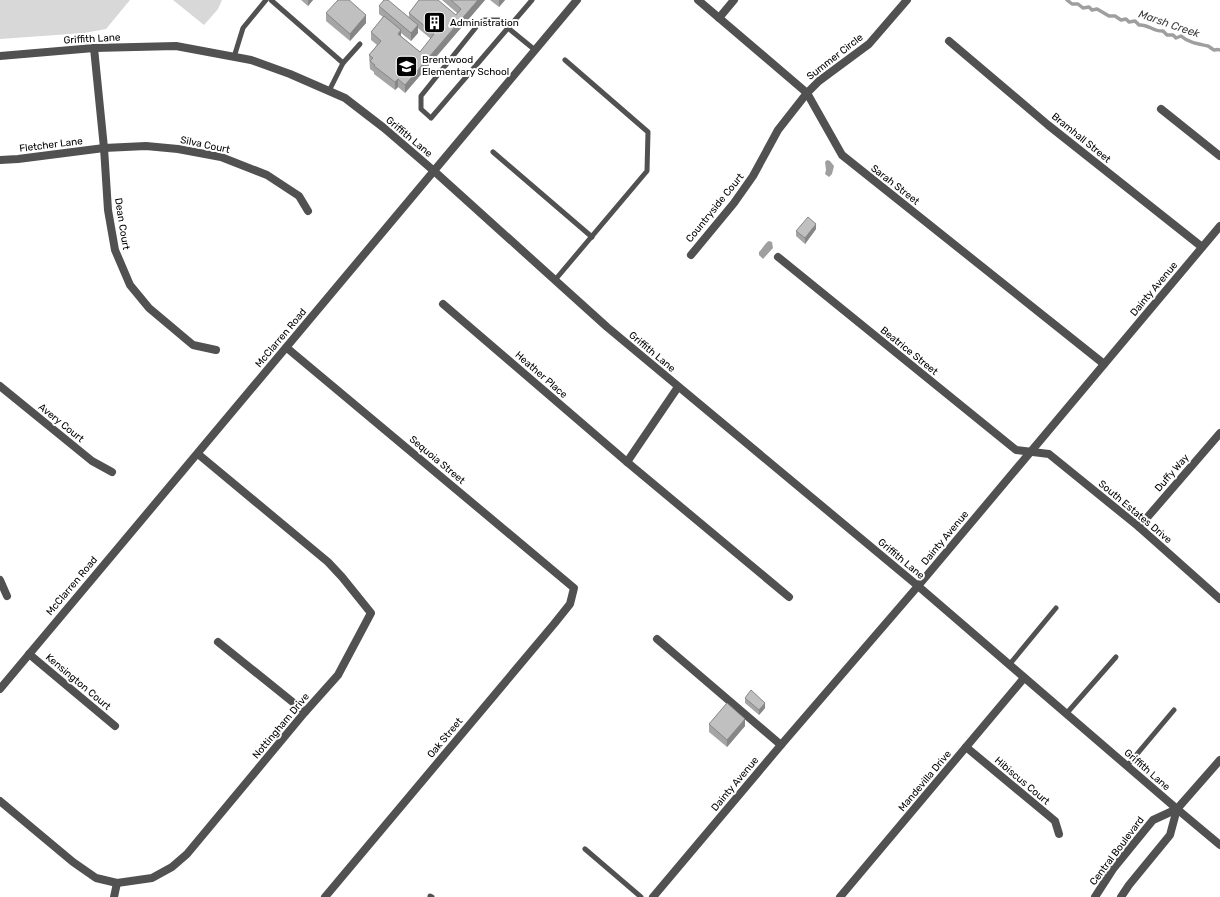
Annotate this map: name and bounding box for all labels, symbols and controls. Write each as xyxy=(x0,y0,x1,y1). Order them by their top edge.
water label: Marsh Creek xyxy=(1137,7,1202,41)
building icon: Administration xyxy=(422,10,448,36)
place label: Administration xyxy=(450,17,519,29)
street label: Griffith Lane xyxy=(63,31,121,46)
street label: Summer Circle xyxy=(805,31,866,83)
school or university icon: Brentwood Elementary School xyxy=(394,53,420,79)
place label: Brentwood Elementary School xyxy=(422,54,509,78)
street label: Bramhall Street xyxy=(1049,110,1113,166)
street label: Griffith Lane xyxy=(383,114,435,160)
street label: Silva Court xyxy=(179,134,231,156)
street label: Fletcher Lane xyxy=(19,135,84,155)
street label: Sarah Street xyxy=(868,162,922,208)
street label: Countryside Court xyxy=(684,171,747,245)
street label: Dean Court xyxy=(112,197,132,251)
street label: Dainty Avenue xyxy=(1128,259,1180,319)
street label: McClarren Road xyxy=(253,306,309,370)
street label: Beatrice Street xyxy=(878,324,940,378)
street label: Griffith Lane xyxy=(626,329,678,375)
street label: Heather Place xyxy=(512,349,570,401)
street label: Avery Court xyxy=(36,401,86,445)
street label: Sequoia Street xyxy=(407,433,467,487)
street label: Duffy Way xyxy=(1152,451,1192,494)
street label: South Estates Drive xyxy=(1096,478,1174,546)
street label: Dainty Avenue xyxy=(919,508,971,568)
street label: Griffith Lane xyxy=(875,536,927,582)
street label: McClarren Road xyxy=(44,554,100,618)
street label: Kensington Court xyxy=(43,651,113,713)
street label: Nottingham Drive xyxy=(250,690,312,761)
street label: Oak Street xyxy=(425,715,465,761)
street label: Griffith Lane xyxy=(1122,747,1173,793)
street label: Mandevilla Drive xyxy=(896,748,954,814)
street label: Dainty Avenue xyxy=(709,754,761,814)
street label: Hibiscus Court xyxy=(992,754,1052,808)
street label: Central Boulevard xyxy=(1087,814,1147,888)

